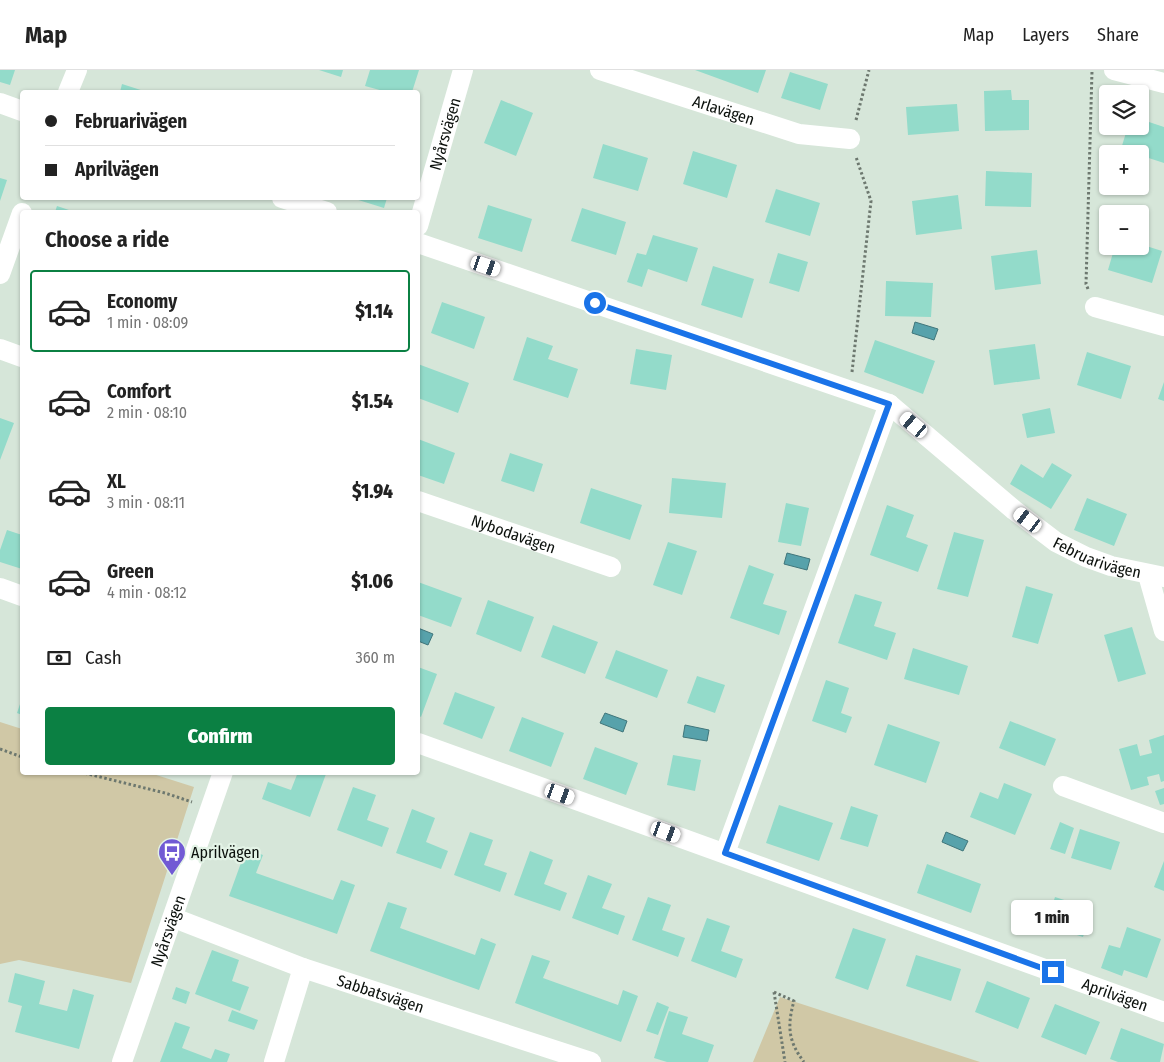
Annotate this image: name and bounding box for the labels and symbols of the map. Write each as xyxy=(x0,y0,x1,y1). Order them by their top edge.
street label: Arlavägen xyxy=(690,91,757,129)
street label: Nyårsvägen xyxy=(426,95,465,172)
car xyxy=(469,254,502,278)
route start xyxy=(584,292,606,314)
car xyxy=(897,410,930,440)
car xyxy=(1011,505,1044,535)
street label: Nybodavägen xyxy=(469,511,558,557)
street label: Februarivägen xyxy=(1050,533,1143,582)
car xyxy=(543,782,576,806)
car xyxy=(649,820,682,844)
bus stop icon: Aprilvägen xyxy=(157,837,187,876)
place label: Aprilvägen xyxy=(191,843,260,862)
street label: Nyårsvägen xyxy=(147,893,189,969)
callout: 1 min xyxy=(1012,900,1094,934)
route end xyxy=(1042,961,1064,983)
street label: Sabbatsvägen xyxy=(334,971,426,1017)
street label: Aprilvägen xyxy=(1079,974,1151,1015)

